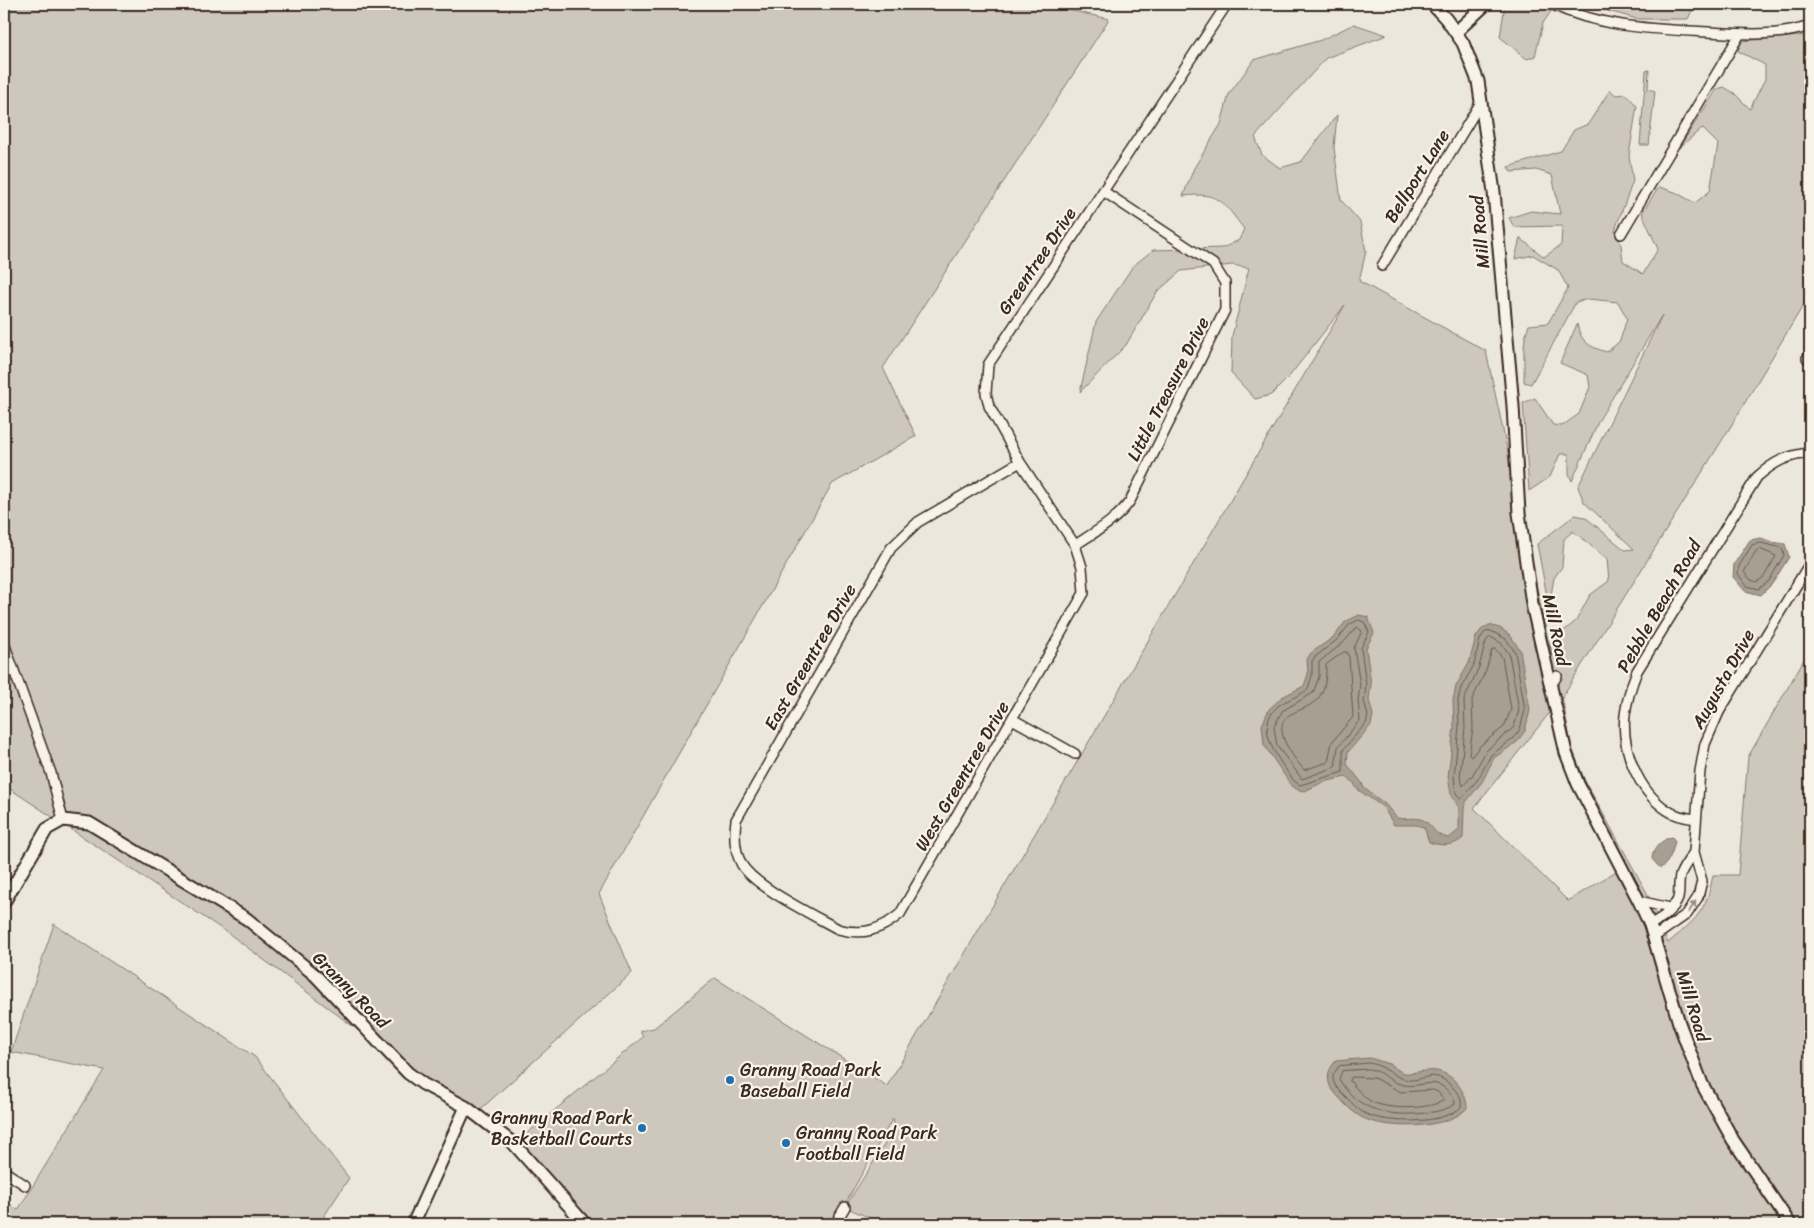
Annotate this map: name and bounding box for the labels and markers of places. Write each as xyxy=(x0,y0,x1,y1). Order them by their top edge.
place label: Granny Road Park Baseball Field xyxy=(740,1054,881,1107)
marker: Granny Road Park Baseball Field xyxy=(724,1074,736,1086)
place label: Granny Road Park Basketball Courts xyxy=(491,1102,633,1155)
place label: Granny Road Park Football Field xyxy=(796,1117,937,1170)
marker: Granny Road Park Basketball Courts xyxy=(636,1122,648,1134)
marker: Granny Road Park Football Field xyxy=(780,1137,792,1149)

